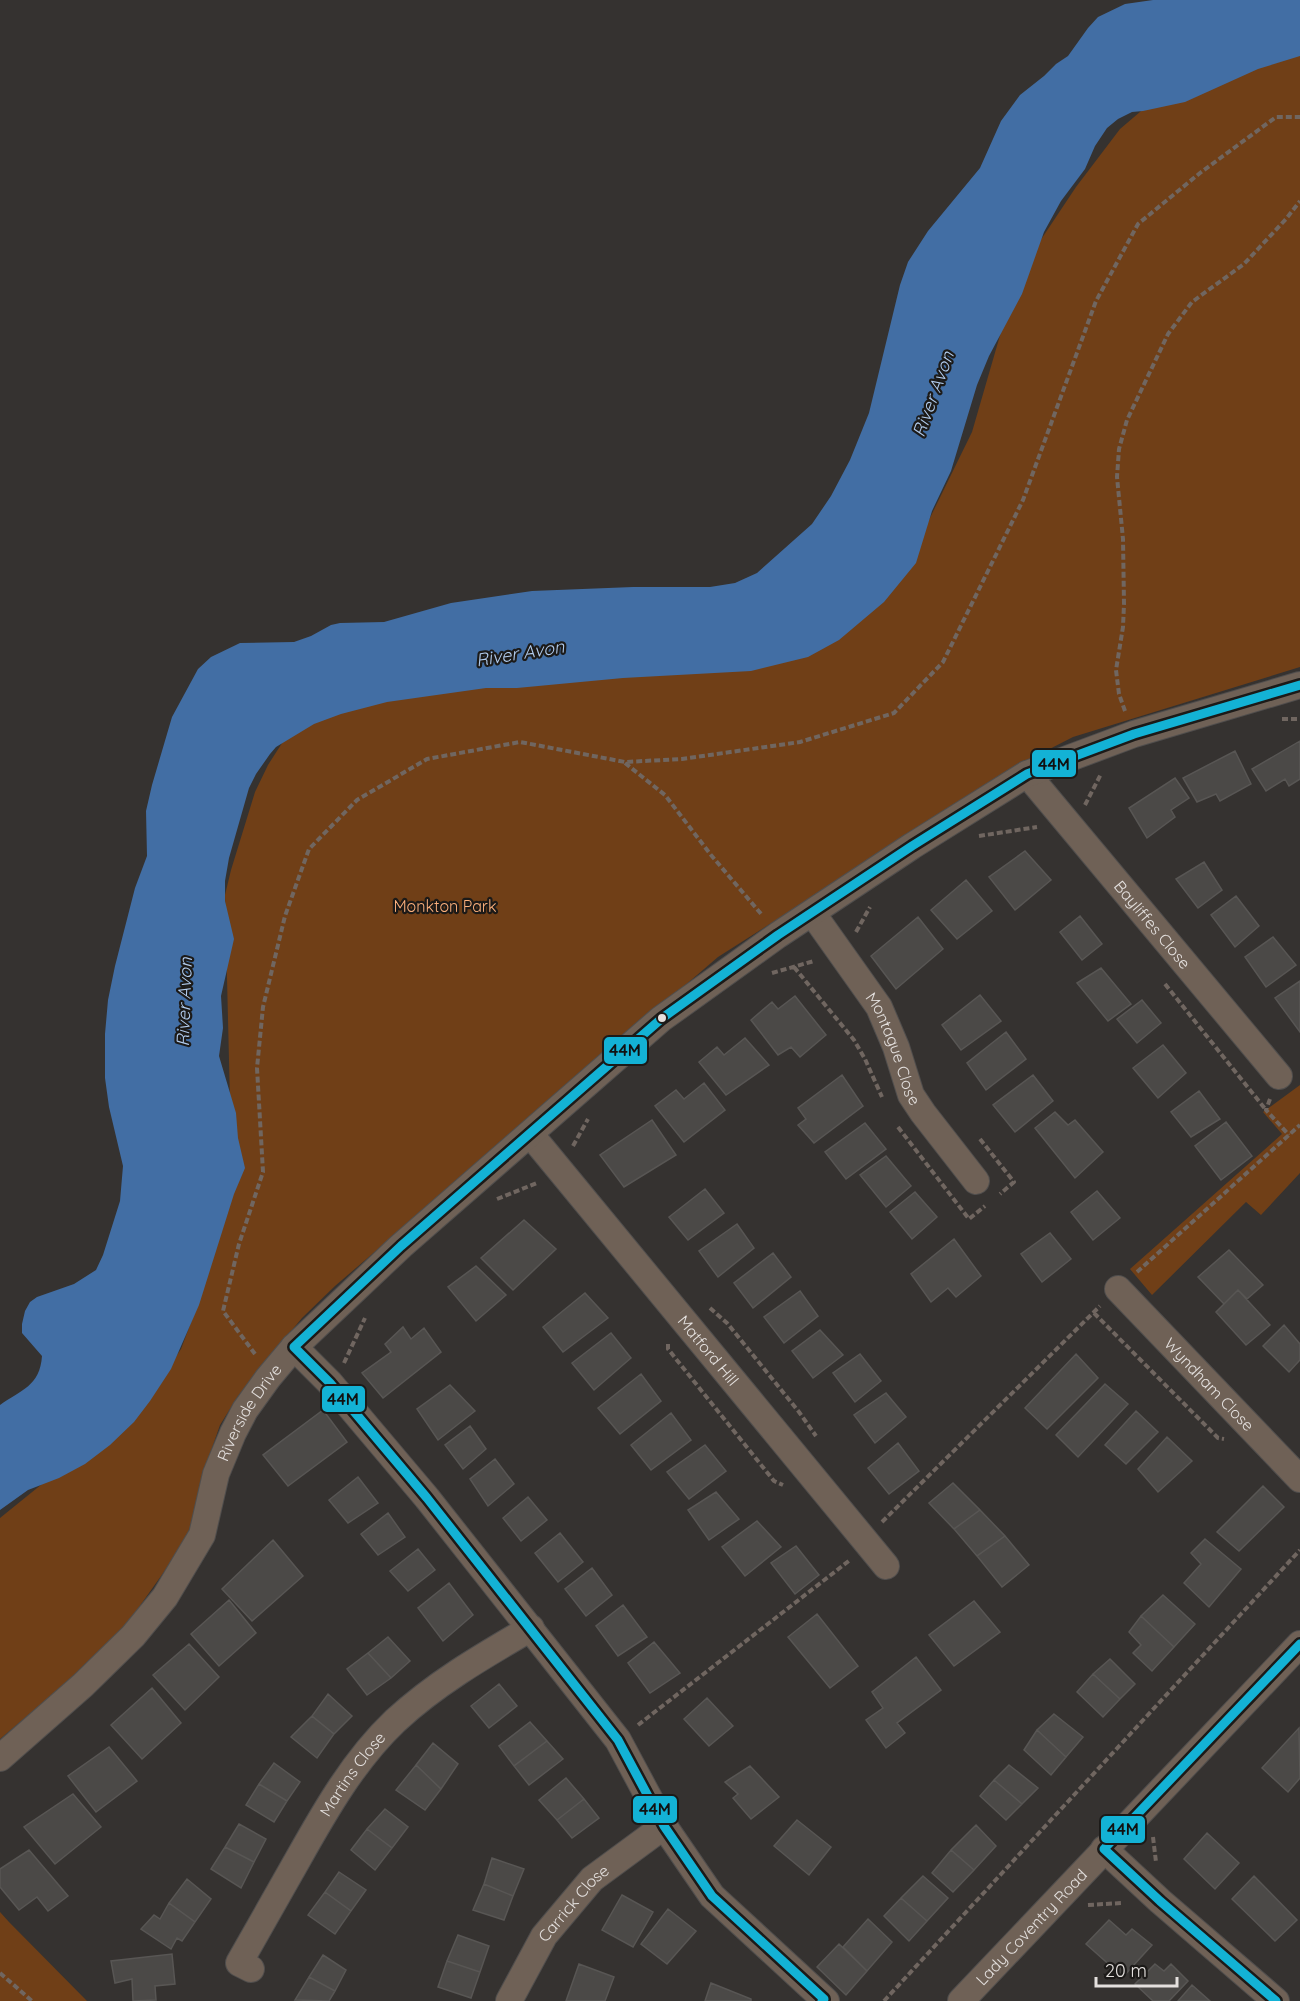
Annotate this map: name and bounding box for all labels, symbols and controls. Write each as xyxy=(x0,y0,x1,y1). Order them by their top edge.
water label: River Avon xyxy=(907,348,959,440)
water label: River Avon xyxy=(474,635,566,671)
line badge: 44M xyxy=(1031,749,1077,778)
text: 44M xyxy=(1038,754,1070,774)
street label: Bayliffes Close xyxy=(1110,876,1195,973)
park label: Monkton Park xyxy=(393,896,497,916)
water label: River Avon xyxy=(171,956,197,1047)
street label: Montague Close xyxy=(862,988,925,1109)
unlabelled marker xyxy=(656,1012,668,1024)
line badge: 44M xyxy=(603,1036,648,1065)
text: 44M xyxy=(609,1040,641,1060)
street label: Matford Hill xyxy=(674,1311,743,1390)
street label: Wyndham Close xyxy=(1160,1334,1259,1435)
street label: Riverside Drive xyxy=(213,1360,286,1464)
line badge: 44M xyxy=(321,1385,366,1413)
text: 44M xyxy=(327,1389,359,1409)
street label: Martins Close xyxy=(315,1728,389,1820)
line badge: 44M xyxy=(632,1795,678,1824)
text: 44M xyxy=(639,1799,671,1819)
line badge: 44M xyxy=(1100,1815,1146,1844)
text: 44M xyxy=(1107,1819,1139,1839)
street label: Carrick Close xyxy=(533,1860,613,1946)
street label: Lady Coventry Road xyxy=(971,1865,1091,1989)
scale bar xyxy=(1096,1950,1177,1988)
text: 20 m xyxy=(1105,1959,1147,1982)

